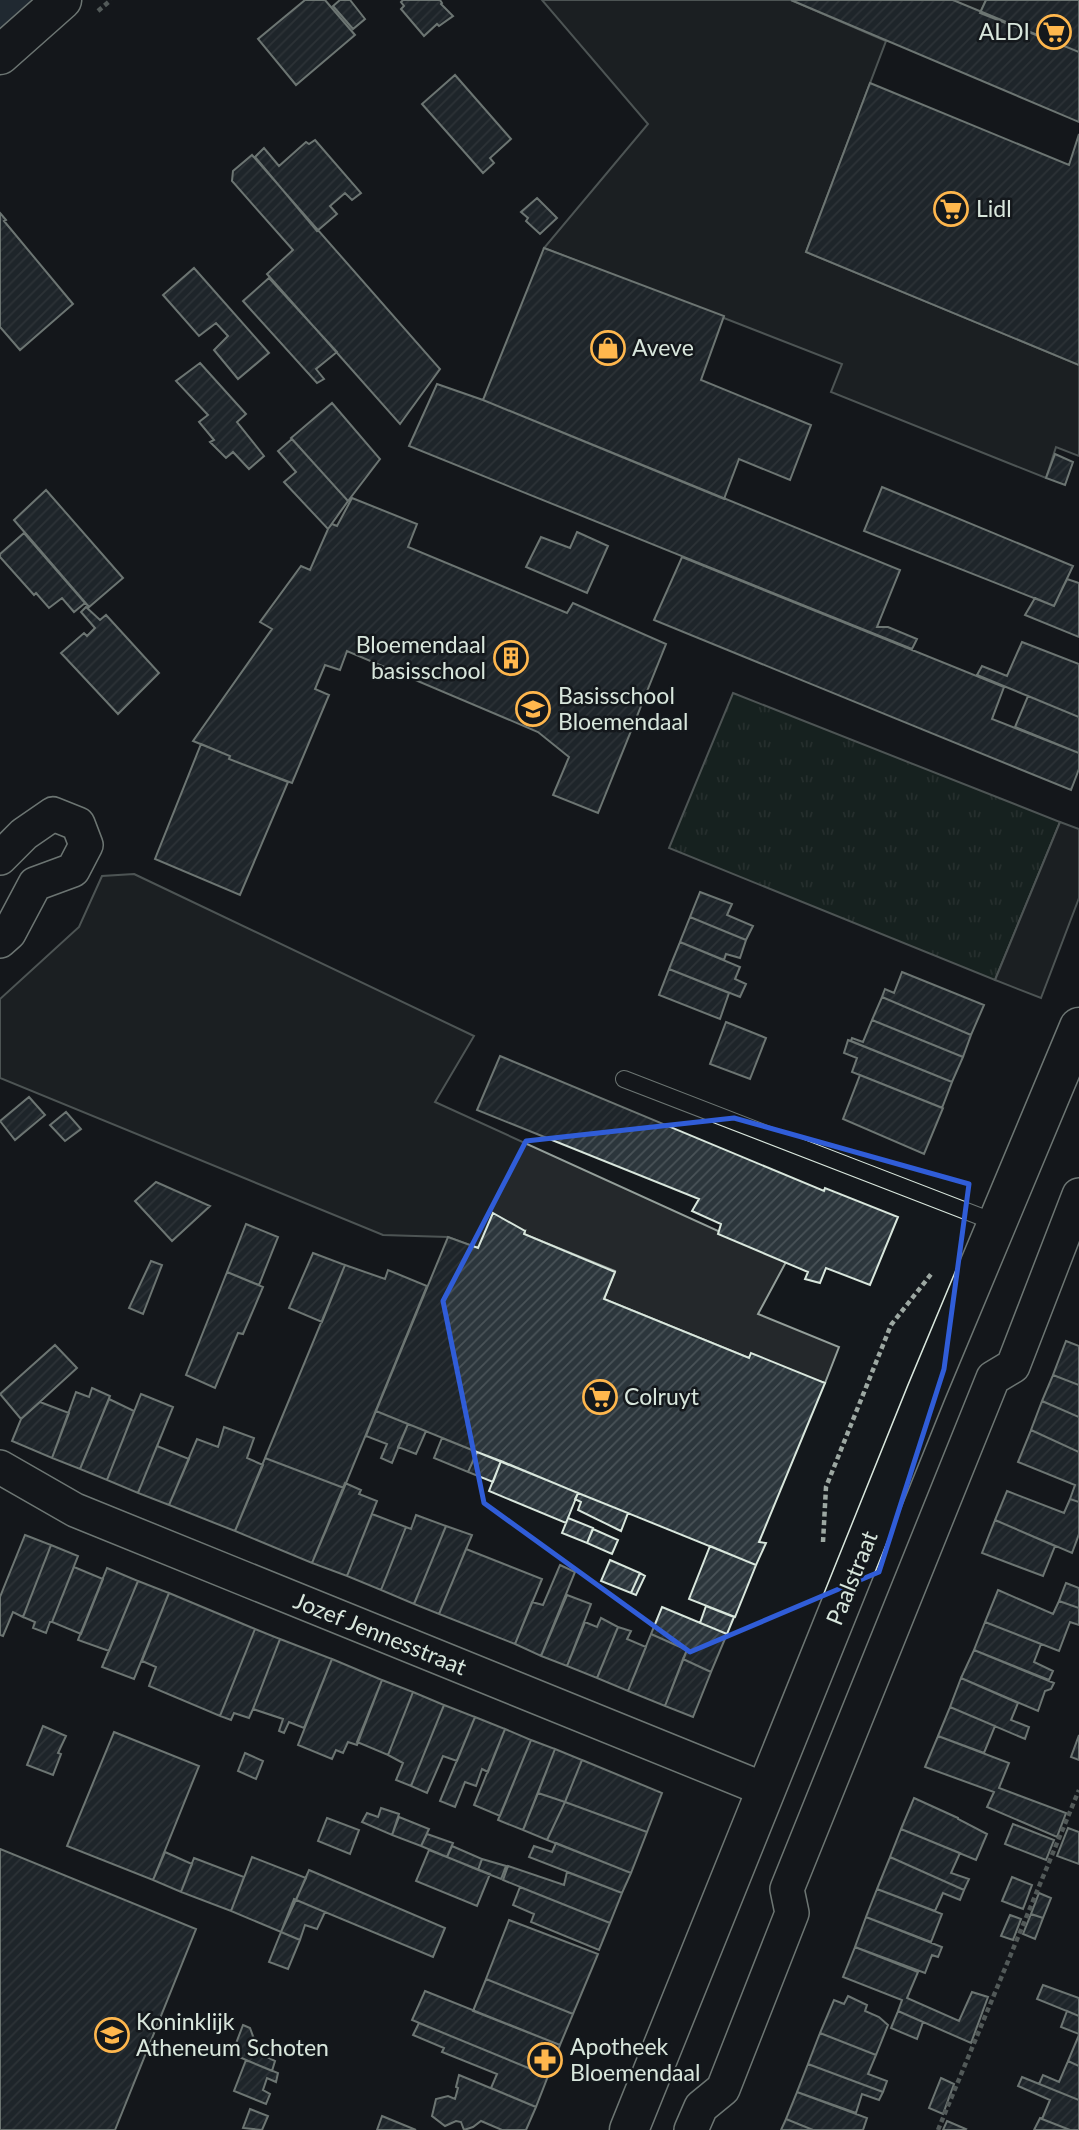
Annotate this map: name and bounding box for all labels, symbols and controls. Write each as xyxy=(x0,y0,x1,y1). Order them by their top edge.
supermarket icon: ALDI xyxy=(1035,13,1073,51)
place label: ALDI xyxy=(979,17,1030,45)
supermarket icon: Lidl xyxy=(932,190,970,228)
place label: Lidl xyxy=(976,194,1012,222)
shop icon: Aveve xyxy=(589,329,627,367)
place label: Aveve xyxy=(632,333,694,361)
place label: Bloemendaal basisschool xyxy=(356,630,486,684)
building icon: Bloemendaal basisschool xyxy=(492,639,530,677)
place label: Basisschool Bloemendaal xyxy=(558,681,688,735)
school or university icon: Basisschool Bloemendaal xyxy=(514,690,552,728)
supermarket icon: Colruyt xyxy=(581,1378,619,1416)
place label: Colruyt xyxy=(624,1382,700,1410)
street label: Paalstraat xyxy=(820,1526,883,1629)
street label: Jozef Jennesstraat xyxy=(290,1586,471,1681)
place label: Koninklijk Atheneum Schoten xyxy=(136,2007,329,2061)
school or university icon: Koninklijk Atheneum Schoten xyxy=(93,2016,131,2054)
place label: Apotheek Bloemendaal xyxy=(570,2032,700,2086)
pharmacy icon: Apotheek Bloemendaal xyxy=(526,2041,564,2079)

